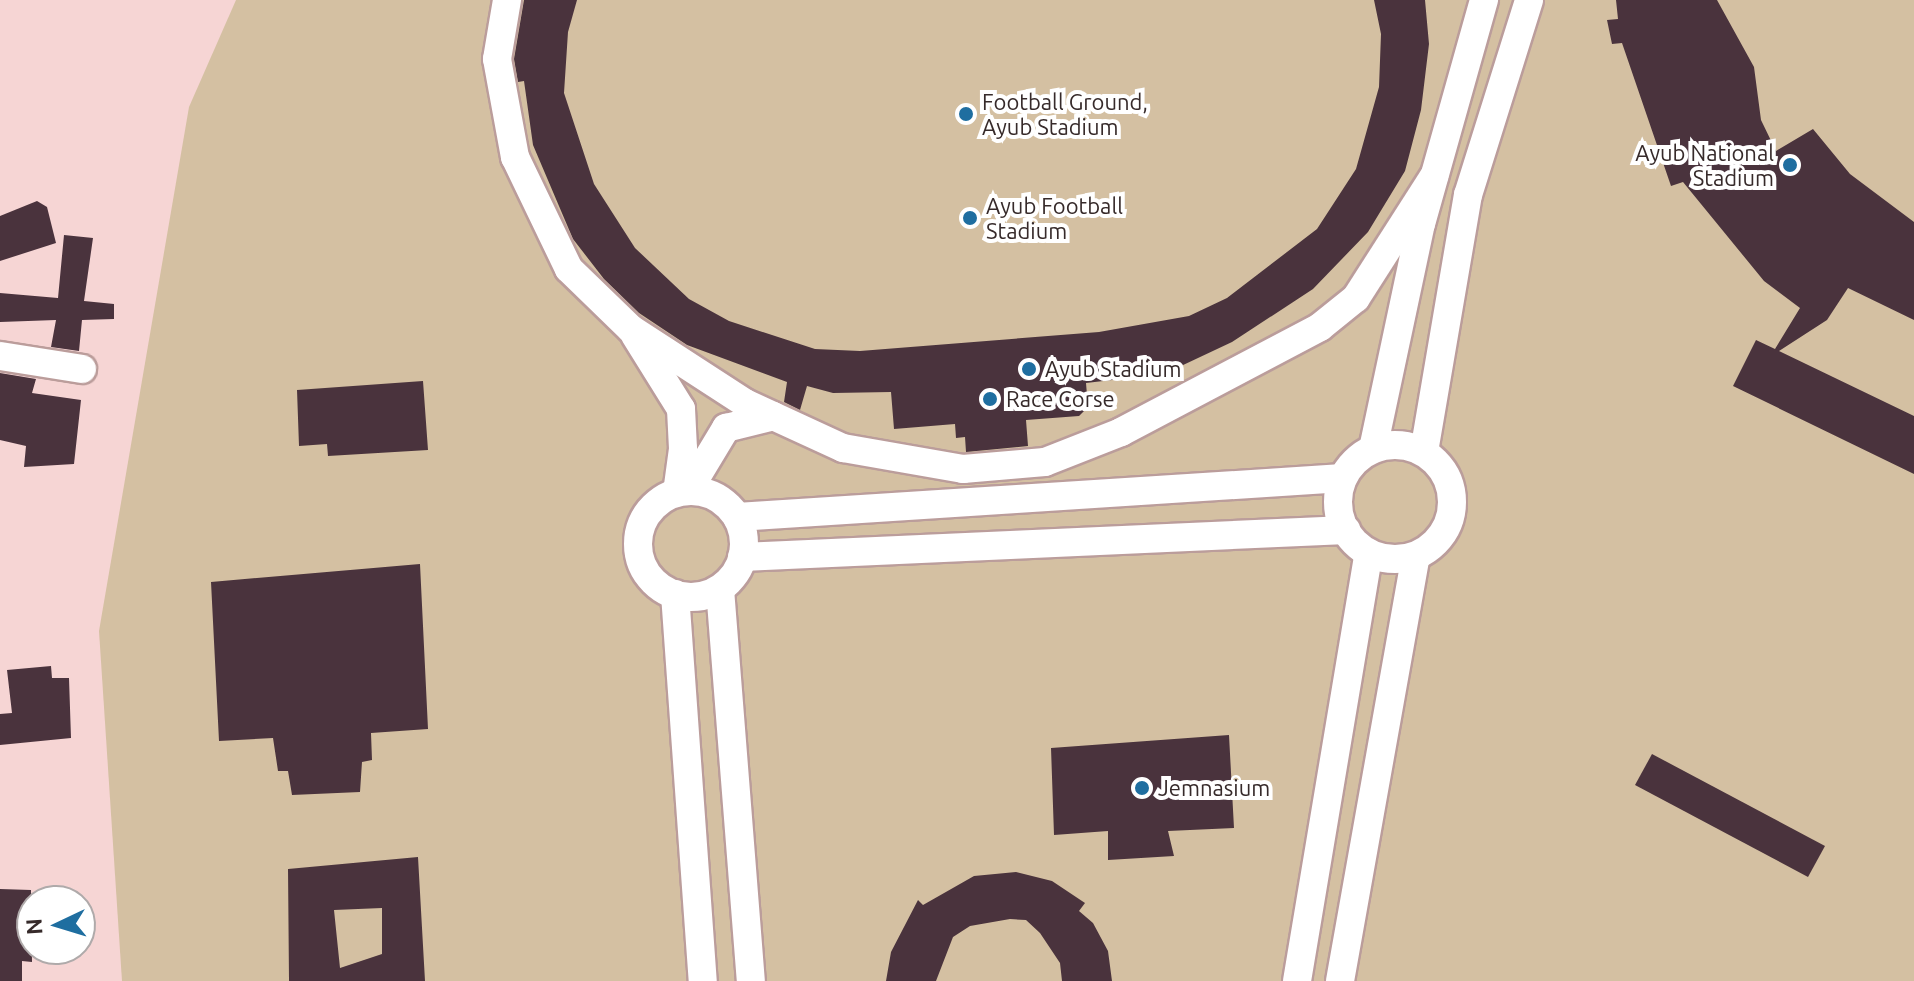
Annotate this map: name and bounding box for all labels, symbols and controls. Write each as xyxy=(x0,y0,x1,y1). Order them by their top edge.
place label: Football Ground, Ayub Stadium xyxy=(982,88,1148,140)
marker: Football Ground, Ayub Stadium xyxy=(957,105,975,123)
place label: Ayub National Stadium xyxy=(1635,139,1774,190)
marker: Ayub National Stadium xyxy=(1781,156,1799,174)
place label: Ayub Football Stadium xyxy=(986,192,1123,244)
marker: Ayub Football Stadium xyxy=(961,209,979,227)
place label: Ayub Stadium xyxy=(1045,356,1181,382)
marker: Ayub Stadium xyxy=(1020,360,1038,378)
place label: Race Corse xyxy=(1006,386,1115,412)
marker: Race Corse xyxy=(981,390,999,408)
place label: Jemnasium xyxy=(1158,775,1270,801)
marker: Jemnasium xyxy=(1133,779,1151,797)
north arrow xyxy=(16,885,96,965)
text: N xyxy=(21,918,47,936)

